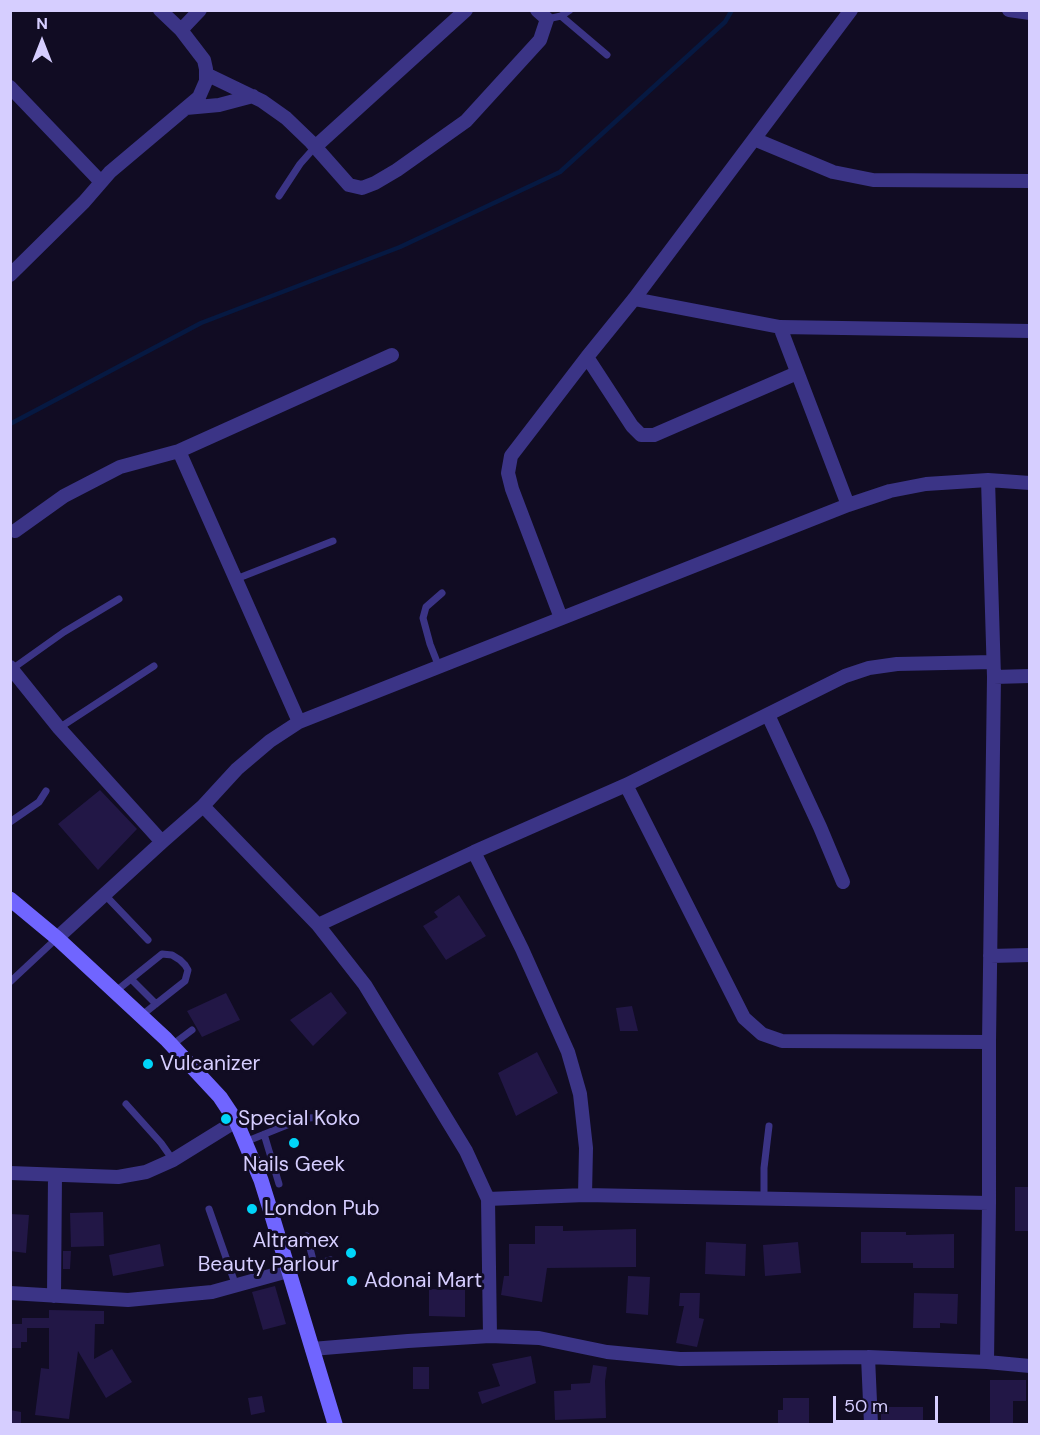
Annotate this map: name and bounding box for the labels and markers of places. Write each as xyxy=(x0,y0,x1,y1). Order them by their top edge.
place label: Vulcanizer xyxy=(160,1051,260,1077)
marker: Vulcanizer xyxy=(141,1057,155,1071)
place label: Special Koko xyxy=(238,1106,360,1132)
marker: Special Koko xyxy=(219,1112,233,1126)
marker: Nails Geek xyxy=(287,1136,301,1150)
place label: Nails Geek xyxy=(243,1152,345,1178)
place label: London Pub xyxy=(264,1196,380,1222)
marker: London Pub xyxy=(245,1202,259,1216)
place label: Altramex Beauty Parlour xyxy=(198,1228,339,1278)
marker: Altramex Beauty Parlour xyxy=(344,1246,358,1260)
place label: Adonai Mart xyxy=(364,1268,482,1294)
marker: Adonai Mart xyxy=(345,1274,359,1288)

